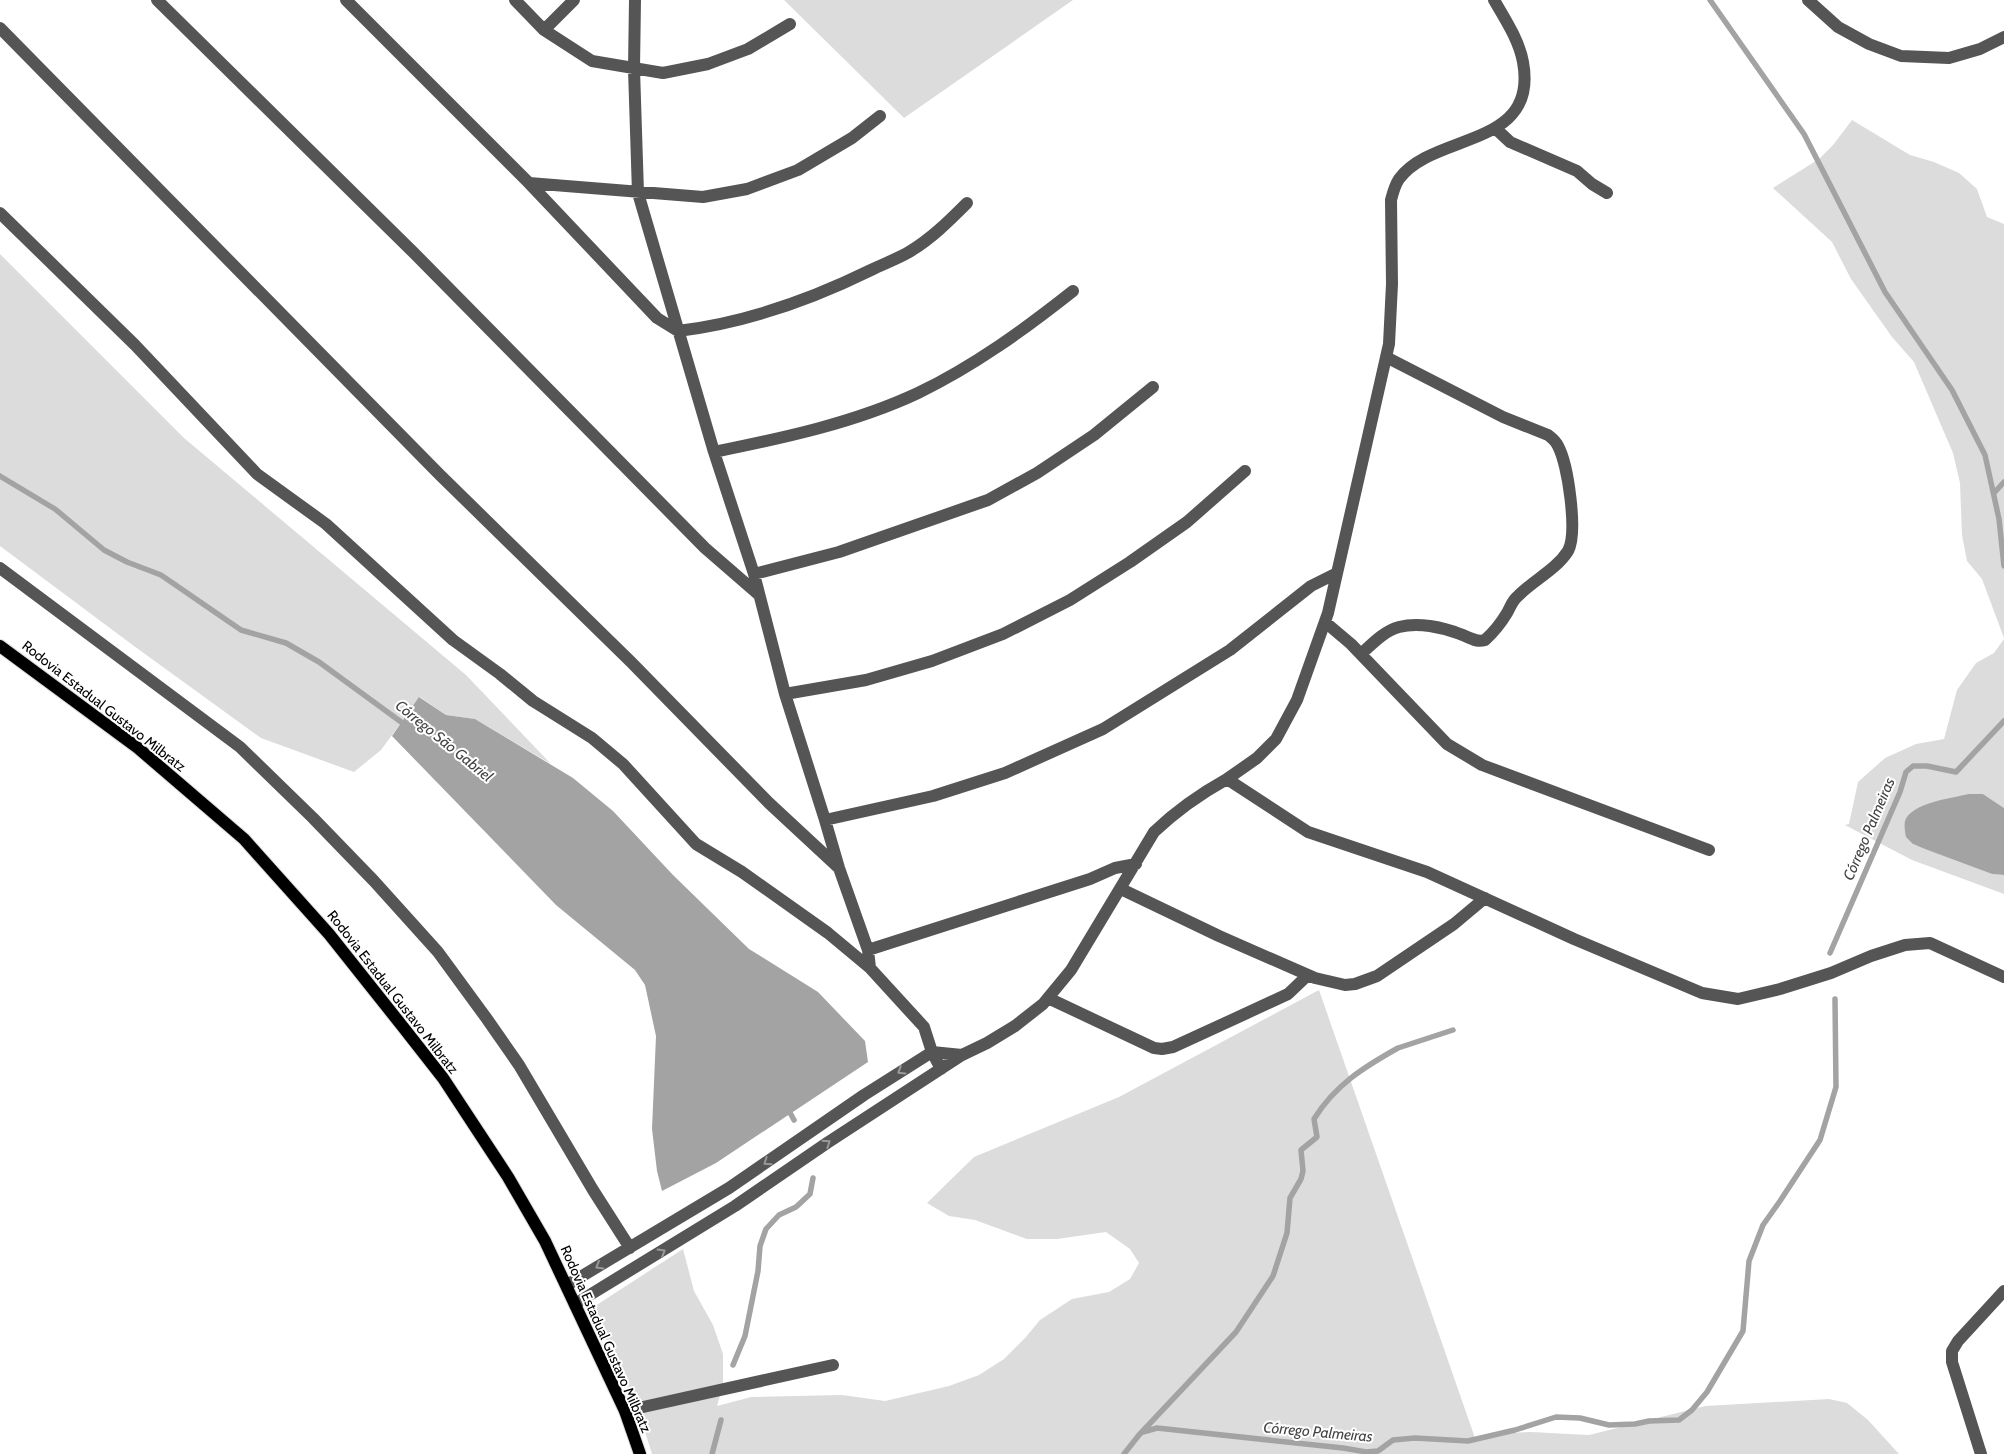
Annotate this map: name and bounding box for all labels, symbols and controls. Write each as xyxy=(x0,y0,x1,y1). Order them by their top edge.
street label: Rodovia Estadual Gustavo Milbratz xyxy=(19,636,190,776)
water label: Córrego São Gabriel xyxy=(392,696,497,786)
water label: Córrego Palmeiras xyxy=(1839,775,1899,883)
street label: Rodovia Estadual Gustavo Milbratz xyxy=(323,907,463,1078)
one-way arrow xyxy=(898,1065,907,1074)
one-way arrow xyxy=(821,1140,831,1149)
one-way arrow xyxy=(763,1156,773,1165)
street label: Rodovia Estadual Gustavo Milbratz xyxy=(557,1243,656,1436)
one-way arrow xyxy=(656,1248,665,1258)
one-way arrow xyxy=(596,1260,605,1270)
water label: Córrego Palmeiras xyxy=(1263,1418,1374,1446)

